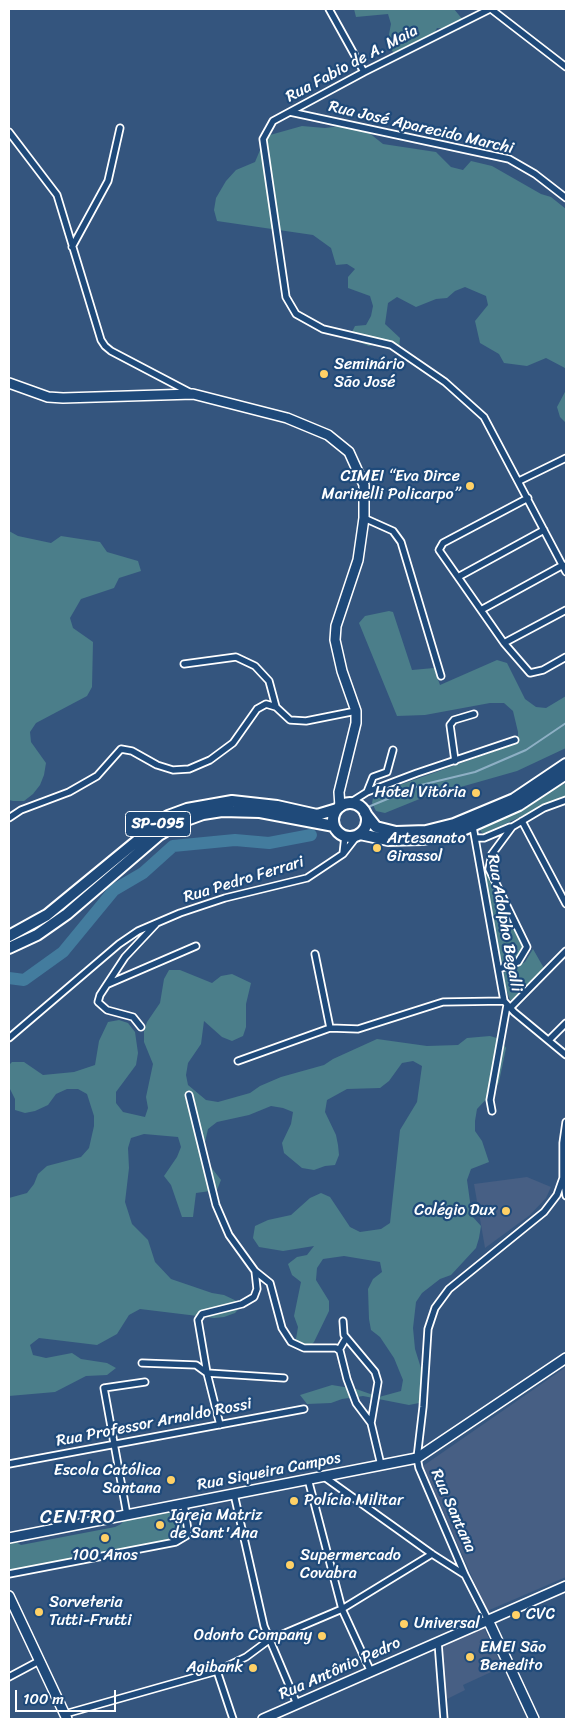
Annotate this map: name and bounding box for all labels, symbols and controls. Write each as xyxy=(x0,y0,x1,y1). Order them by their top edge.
street label: Rua Fabio de A. Maia xyxy=(283,21,421,107)
street label: Rua José Aparecido Marchi xyxy=(327,97,515,159)
place label: Seminário São José xyxy=(334,355,405,393)
marker: Seminário São José xyxy=(318,368,330,380)
place label: CIMEI “Eva Dirce Marinelli Policarpo” xyxy=(322,467,460,505)
marker: CIMEI “Eva Dirce Marinelli Policarpo” xyxy=(464,480,476,492)
place label: Hotel Vitória xyxy=(375,783,466,803)
marker: Hotel Vitória xyxy=(470,787,482,799)
road number: SP-095 xyxy=(126,812,190,836)
place label: Artesanato Girassol xyxy=(387,829,466,867)
marker: Artesanato Girassol xyxy=(371,842,383,854)
street label: Rua Pedro Ferrari xyxy=(182,853,306,907)
street label: Rua Adolpho Begalli xyxy=(482,853,526,993)
place label: Colégio Dux xyxy=(414,1201,496,1221)
marker: Colégio Dux xyxy=(500,1205,512,1217)
street label: Rua Professor Arnaldo Rossi xyxy=(55,1395,253,1451)
street label: Rua Siqueira Campos xyxy=(196,1449,342,1495)
place label: Escola Católica Santana xyxy=(54,1461,161,1499)
street label: Rua Santana xyxy=(426,1466,480,1556)
marker: Escola Católica Santana xyxy=(165,1474,177,1486)
place label: Polícia Militar xyxy=(304,1491,403,1511)
marker: Polícia Militar xyxy=(288,1495,300,1507)
place label: Igreja Matriz de Sant'Ana xyxy=(170,1506,263,1544)
district label: CENTRO xyxy=(40,1507,116,1529)
marker: Igreja Matriz de Sant'Ana xyxy=(154,1519,166,1531)
marker: 100 Anos xyxy=(99,1532,111,1544)
place label: 100 Anos xyxy=(72,1546,138,1566)
place label: Supermercado Covabra xyxy=(300,1546,401,1584)
marker: Supermercado Covabra xyxy=(284,1559,296,1571)
place label: Sorveteria Tutti-Frutti xyxy=(49,1593,132,1631)
place label: CVC xyxy=(526,1605,555,1625)
marker: Sorveteria Tutti-Frutti xyxy=(33,1606,45,1618)
marker: CVC xyxy=(510,1609,522,1621)
place label: Universal xyxy=(414,1614,480,1634)
marker: Universal xyxy=(398,1618,410,1630)
place label: Odonto Company xyxy=(194,1626,312,1646)
marker: Odonto Company xyxy=(316,1630,328,1642)
street label: Rua Antônio Pedro xyxy=(276,1634,404,1704)
place label: EMEI São Benedito xyxy=(480,1638,546,1676)
marker: EMEI São Benedito xyxy=(464,1651,476,1663)
place label: Agibank xyxy=(186,1658,243,1678)
marker: Agibank xyxy=(247,1662,259,1674)
scale bar xyxy=(18,1680,119,1712)
text: 100 m xyxy=(23,1686,64,1712)

